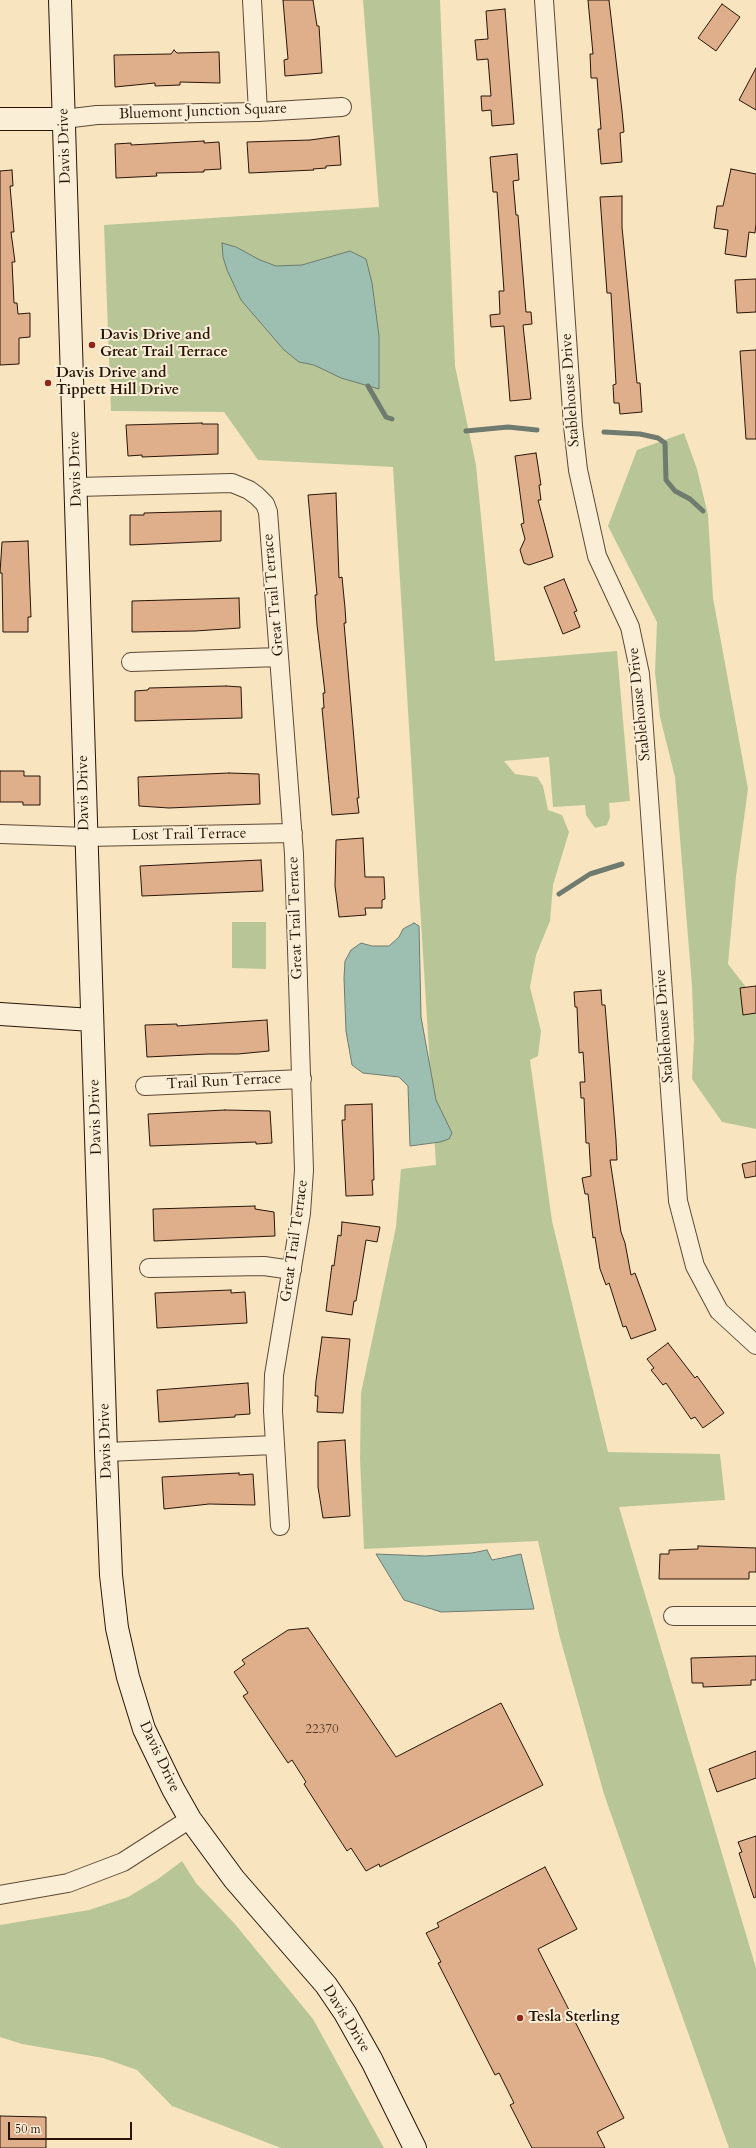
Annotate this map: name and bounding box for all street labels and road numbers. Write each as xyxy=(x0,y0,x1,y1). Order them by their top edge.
street label: Bluemont Junction Square xyxy=(119,100,287,124)
street label: Davis Drive xyxy=(55,108,75,184)
street label: Stablehouse Drive xyxy=(558,332,584,448)
street label: Davis Drive xyxy=(66,431,86,507)
street label: Great Trail Terrace xyxy=(260,533,288,657)
street label: Stablehouse Drive xyxy=(625,646,655,762)
street label: Davis Drive xyxy=(74,755,94,831)
street label: Lost Trail Terrace xyxy=(131,825,247,845)
street label: Great Trail Terrace xyxy=(285,856,307,980)
street label: Stablehouse Drive xyxy=(652,968,678,1084)
street label: Trail Run Terrace xyxy=(166,1070,282,1094)
street label: Davis Drive xyxy=(86,1079,106,1155)
street label: Great Trail Terrace xyxy=(278,1179,312,1303)
street label: Davis Drive xyxy=(96,1403,116,1479)
street label: Davis Drive xyxy=(135,1719,183,1795)
street label: Davis Drive xyxy=(318,1982,374,2056)

